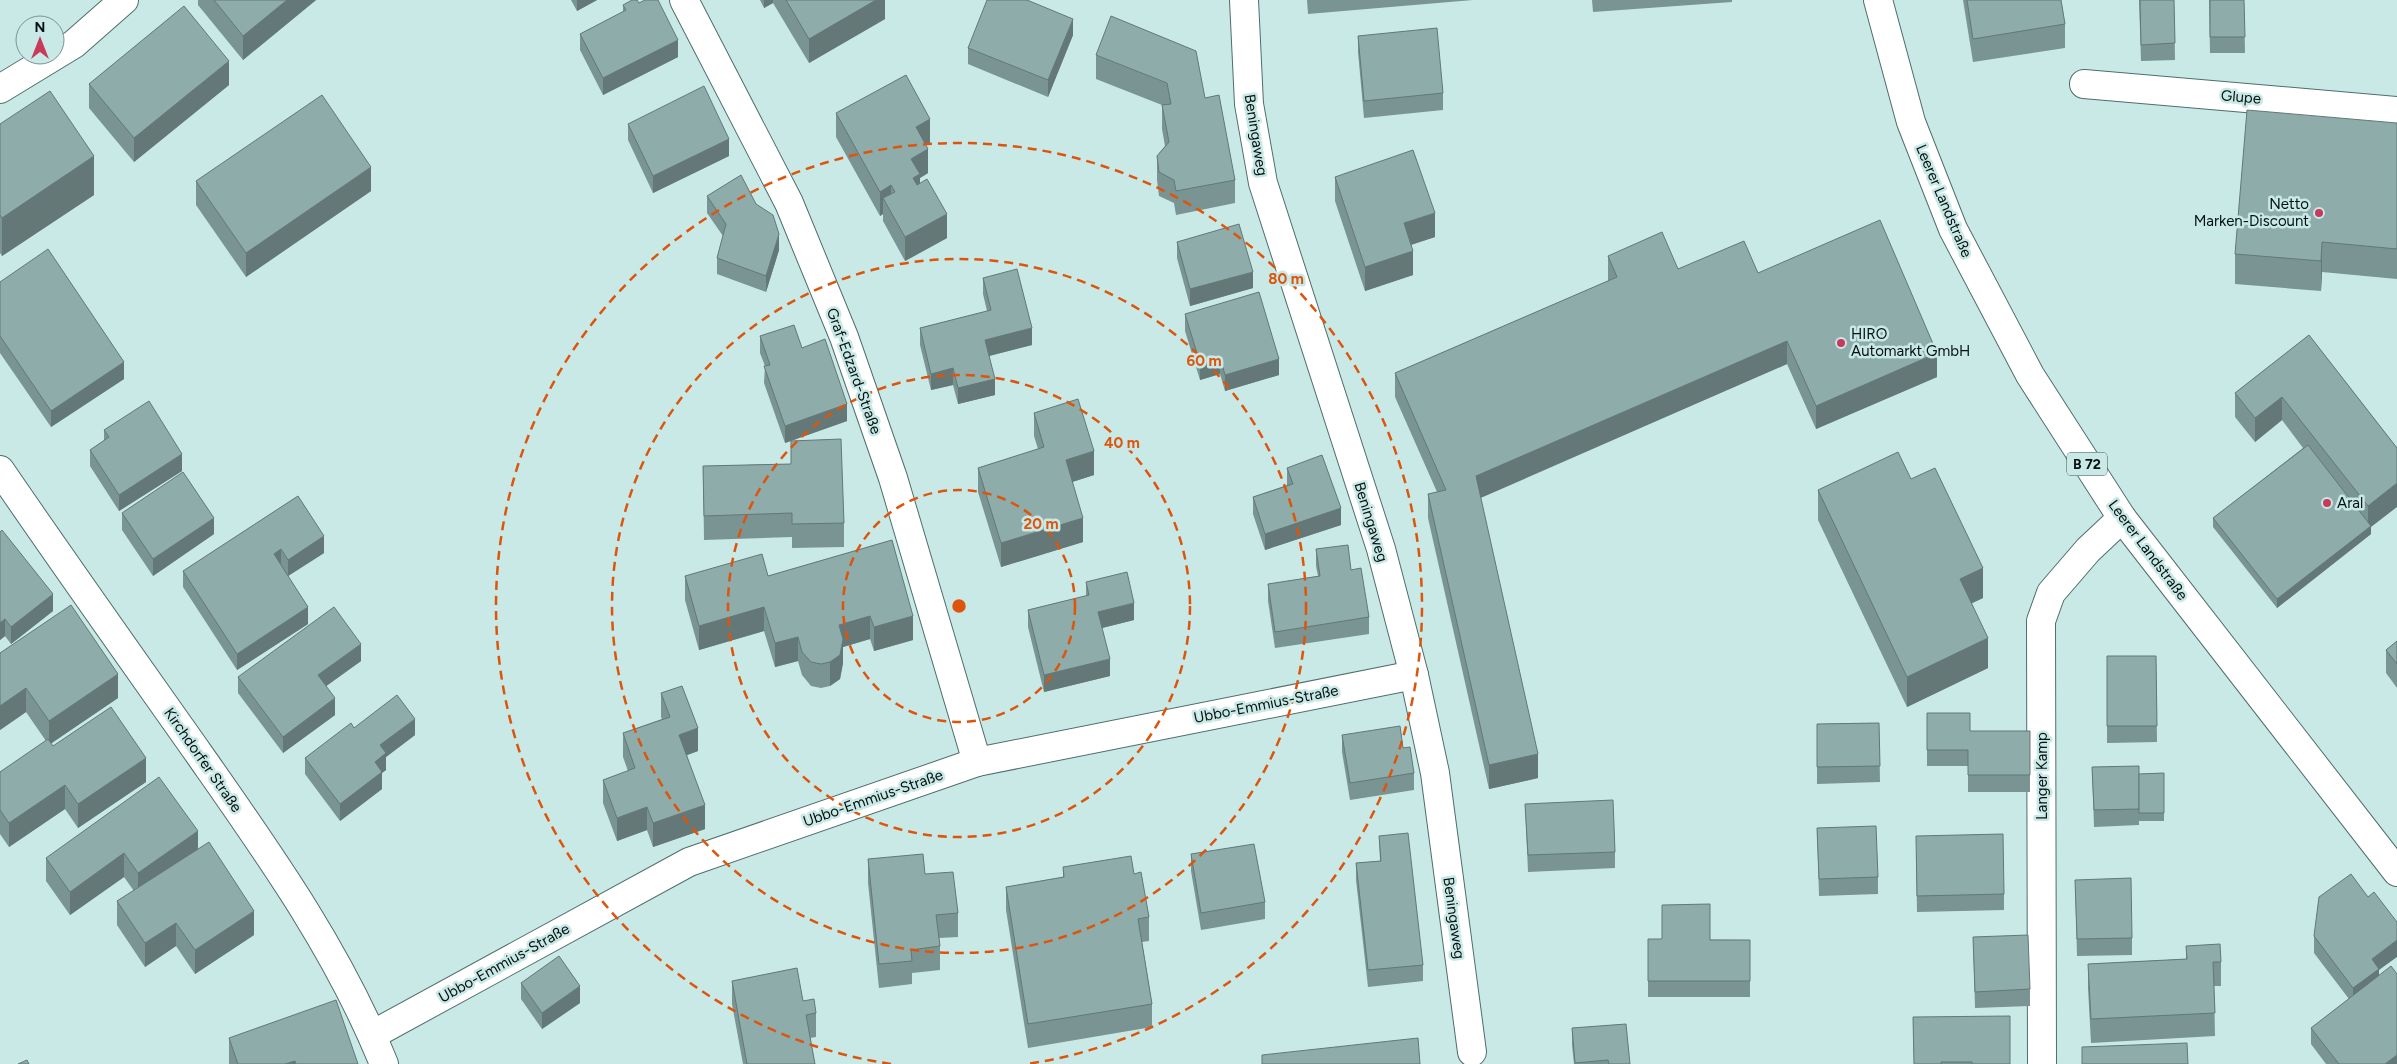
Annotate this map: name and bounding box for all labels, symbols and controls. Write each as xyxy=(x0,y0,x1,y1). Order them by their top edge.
north arrow xyxy=(15,15,65,65)
text: N xyxy=(35,19,45,36)
street label: Glupe xyxy=(2220,86,2262,108)
street label: Beningaweg xyxy=(1241,93,1271,177)
street label: Leerer Landstraße xyxy=(1912,142,1976,260)
place label: Netto Marken-Discount xyxy=(2194,195,2309,230)
marker: Netto Marken-Discount xyxy=(2313,207,2325,219)
text: 80 m xyxy=(1268,270,1304,288)
street label: Graf-Edzard-Straße xyxy=(823,305,885,437)
place label: HIRO Automarkt GmbH xyxy=(1851,325,1970,360)
marker: HIRO Automarkt GmbH xyxy=(1835,337,1847,349)
text: 60 m xyxy=(1186,352,1222,370)
text: 40 m xyxy=(1104,434,1140,452)
road number: B 72 xyxy=(2067,452,2107,476)
street label: Beningaweg xyxy=(1350,480,1392,564)
place label: Aral xyxy=(2337,494,2363,512)
street label: Leerer Landstraße xyxy=(2104,496,2192,604)
marker: Aral xyxy=(2321,497,2333,509)
text: 20 m xyxy=(1023,515,1059,533)
centre of rings xyxy=(950,597,968,615)
street label: Ubbo-Emmius-Straße xyxy=(1192,681,1340,727)
street label: Kirchdorfer Straße xyxy=(160,704,246,816)
street label: Langer Kamp xyxy=(2033,732,2051,820)
street label: Ubbo-Emmius-Straße xyxy=(801,766,945,830)
street label: Beningaweg xyxy=(1439,876,1469,960)
street label: Ubbo-Emmius-Straße xyxy=(435,920,573,1006)

